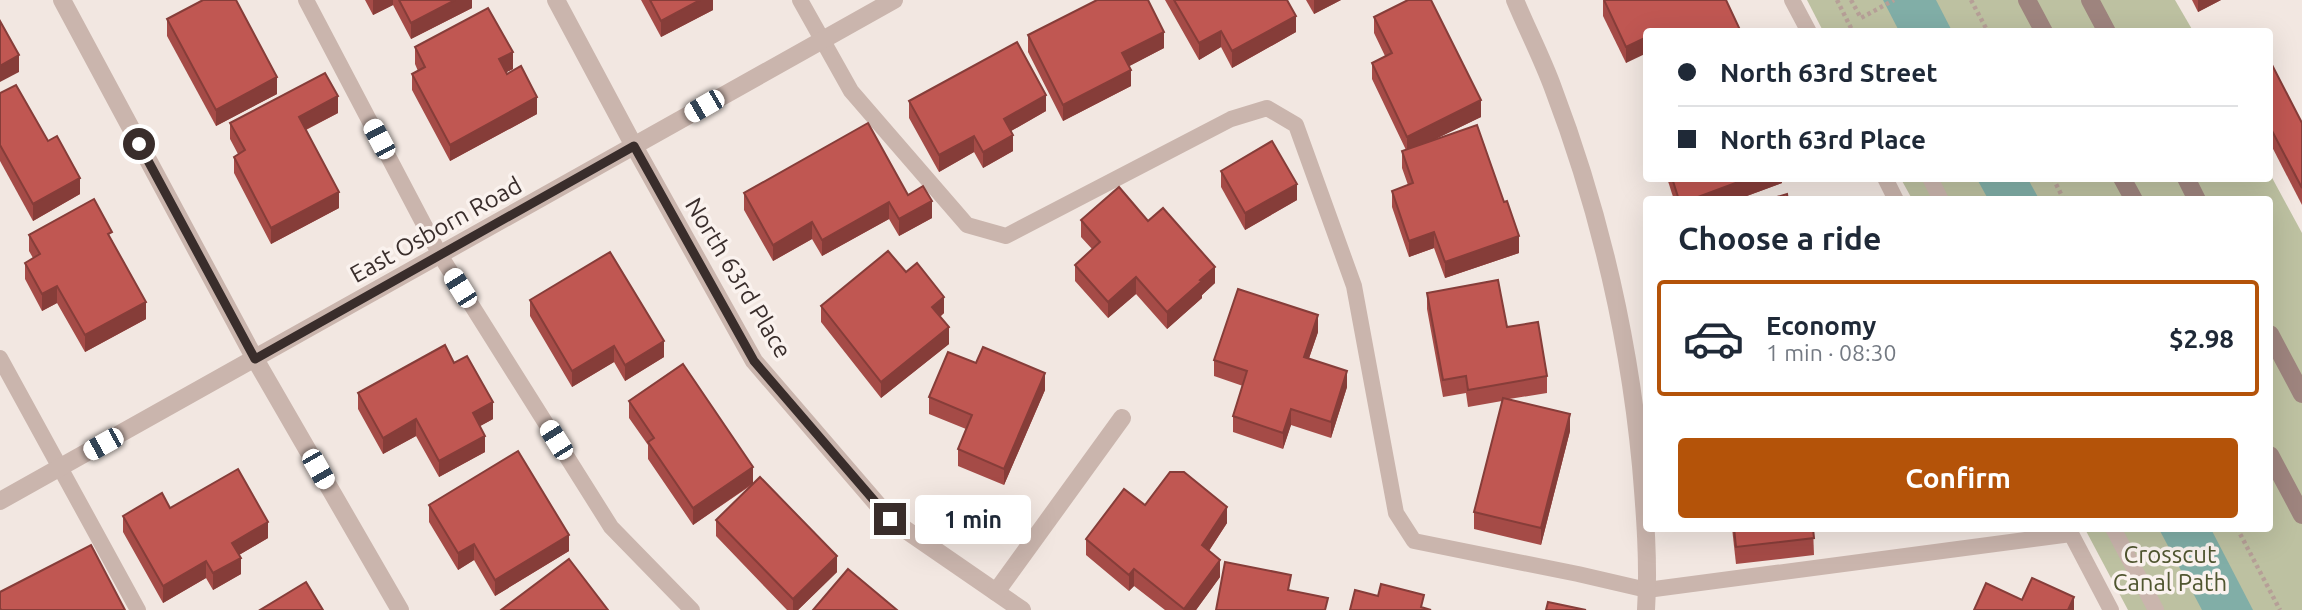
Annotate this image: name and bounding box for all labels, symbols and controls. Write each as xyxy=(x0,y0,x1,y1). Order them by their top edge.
text: North 63rd Street xyxy=(1720,58,1937,87)
car xyxy=(681,86,728,126)
car xyxy=(360,116,399,162)
text: North 63rd Place xyxy=(1720,125,1926,154)
route start xyxy=(123,128,155,160)
street label: East Osborn Road xyxy=(345,171,526,288)
street label: North 63rd Place xyxy=(680,193,797,363)
text: Choose a ride xyxy=(1678,220,1881,256)
car xyxy=(440,265,481,311)
icon: car xyxy=(1682,307,1745,370)
text: Economy xyxy=(1766,311,1876,340)
text: $2.98 xyxy=(2169,324,2234,353)
text: 1 min · 08:30 xyxy=(1766,340,1897,365)
car xyxy=(536,417,577,463)
car xyxy=(80,425,127,463)
button: Confirm xyxy=(1678,438,2238,518)
car xyxy=(299,446,338,492)
callout: 1 min xyxy=(914,494,1030,544)
route end xyxy=(874,503,906,535)
text: 1 min xyxy=(944,507,1002,532)
park label: Crosscut Canal Path xyxy=(2113,541,2227,596)

